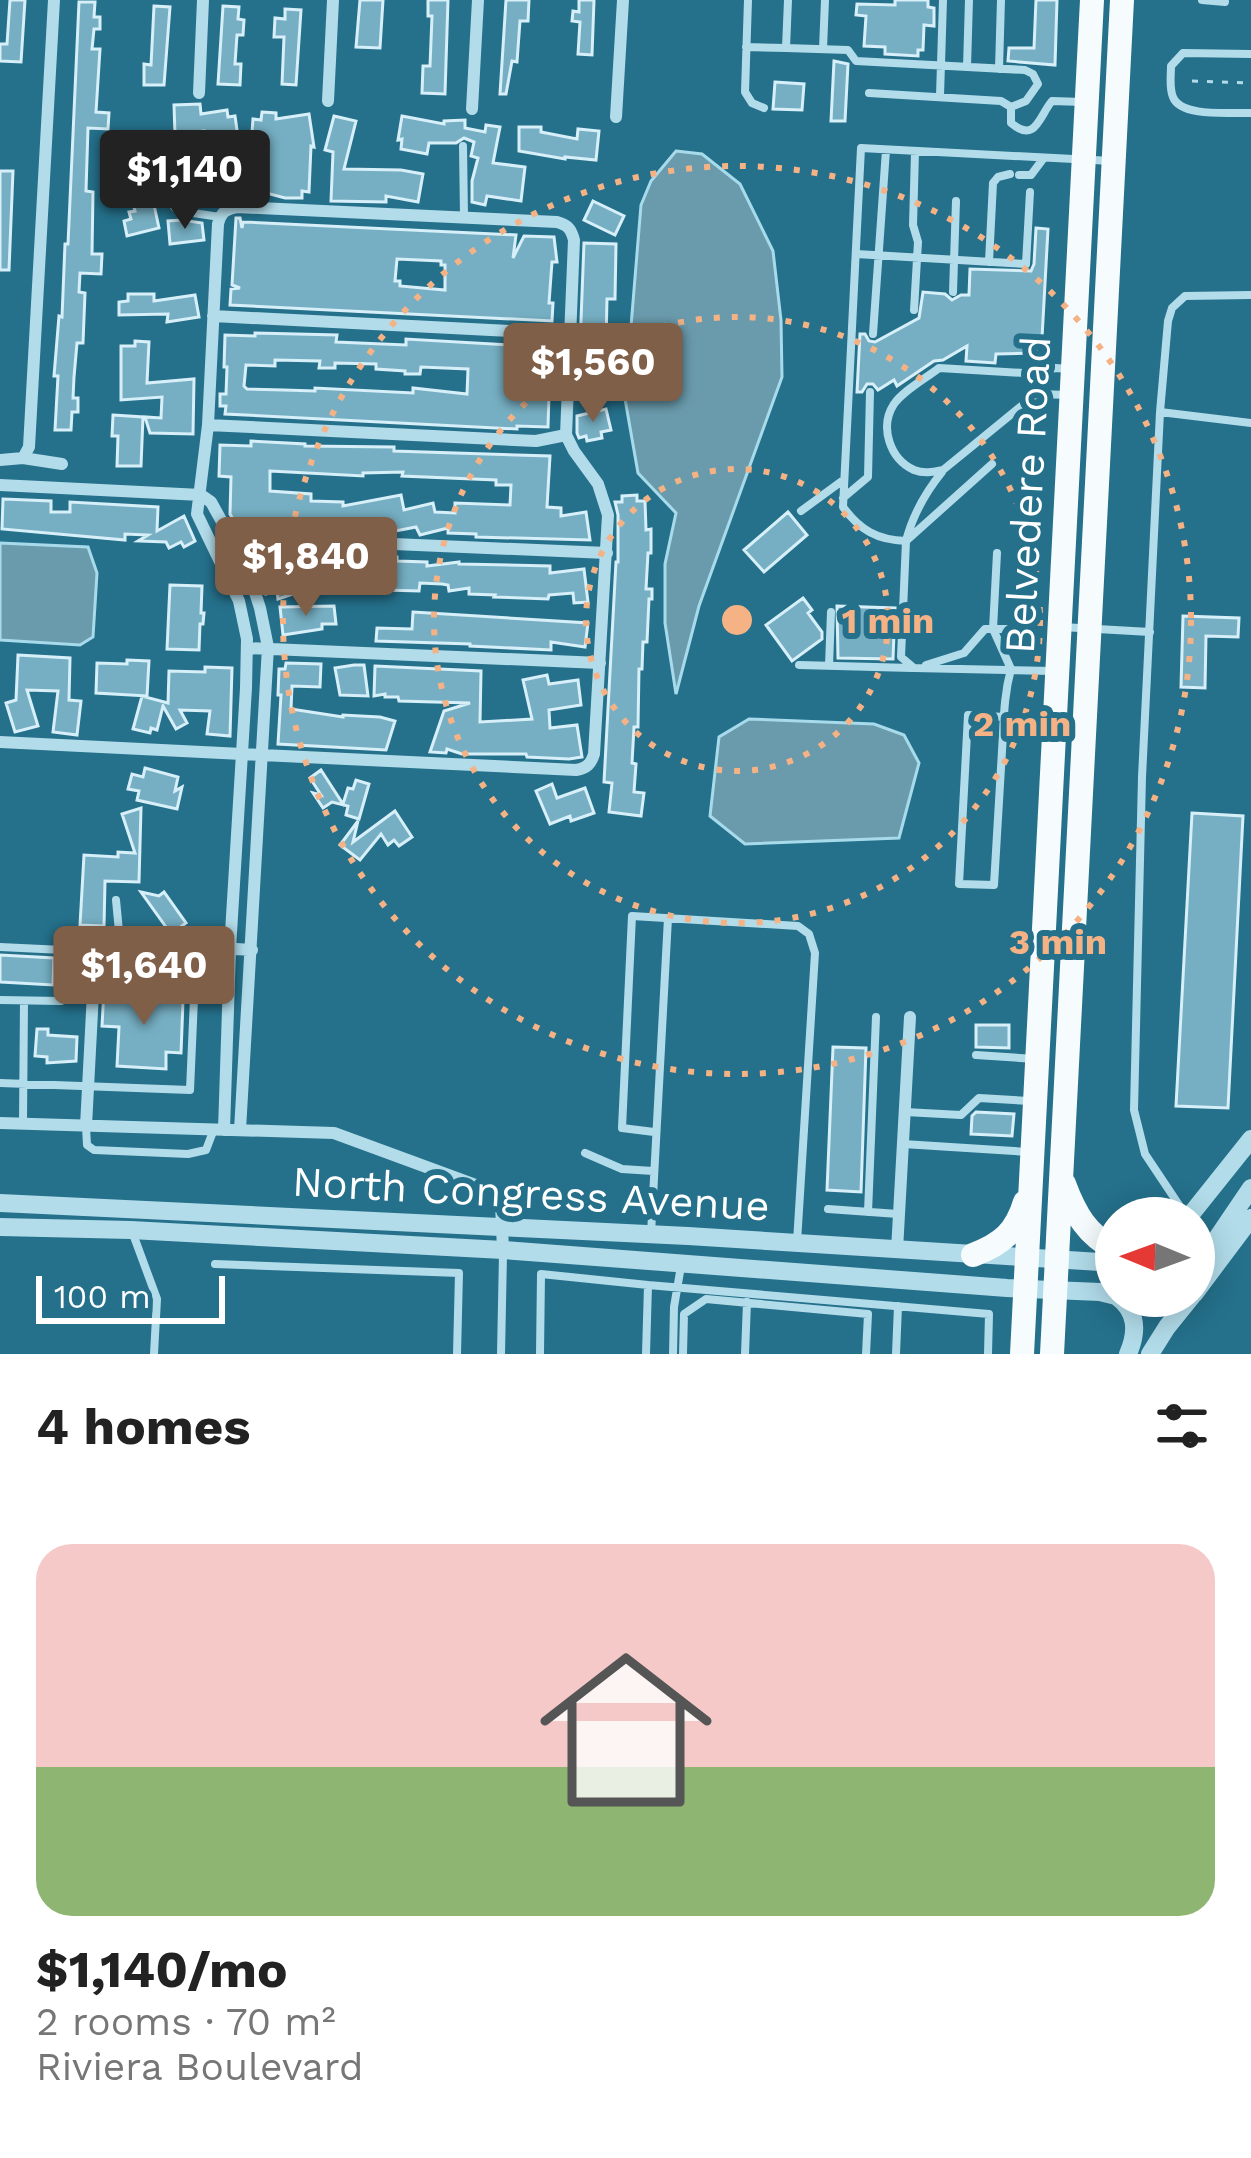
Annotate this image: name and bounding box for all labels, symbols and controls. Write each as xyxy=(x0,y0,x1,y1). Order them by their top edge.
pin: $1,140 xyxy=(87,130,283,232)
text: $1,140 xyxy=(127,146,243,191)
pin: $1,560 xyxy=(495,323,691,425)
street label: Belvedere Road xyxy=(995,335,1060,655)
text: $1,560 xyxy=(531,339,656,384)
pin: $1,840 xyxy=(208,517,404,619)
text: $1,840 xyxy=(242,533,370,578)
centre of rings xyxy=(716,599,758,641)
text: 1 min xyxy=(842,600,934,642)
text: 2 min xyxy=(973,703,1071,745)
text: 3 min xyxy=(1009,921,1107,963)
pin: $1,640 xyxy=(46,926,242,1028)
text: $1,640 xyxy=(80,942,208,987)
street label: North Congress Avenue xyxy=(291,1157,771,1230)
north arrow xyxy=(1095,1197,1215,1317)
map controls xyxy=(1095,1197,1215,1317)
scale bar xyxy=(36,1270,225,1323)
text: 100 m xyxy=(54,1277,151,1316)
icon: filters xyxy=(1149,1393,1215,1459)
text: 4 homes xyxy=(36,1397,250,1456)
icon: home xyxy=(518,1622,734,1838)
text: $1,140/mo xyxy=(36,1940,288,1999)
text: 2 rooms · 70 m² xyxy=(36,1999,336,2044)
text: Riviera Boulevard xyxy=(36,2044,364,2089)

